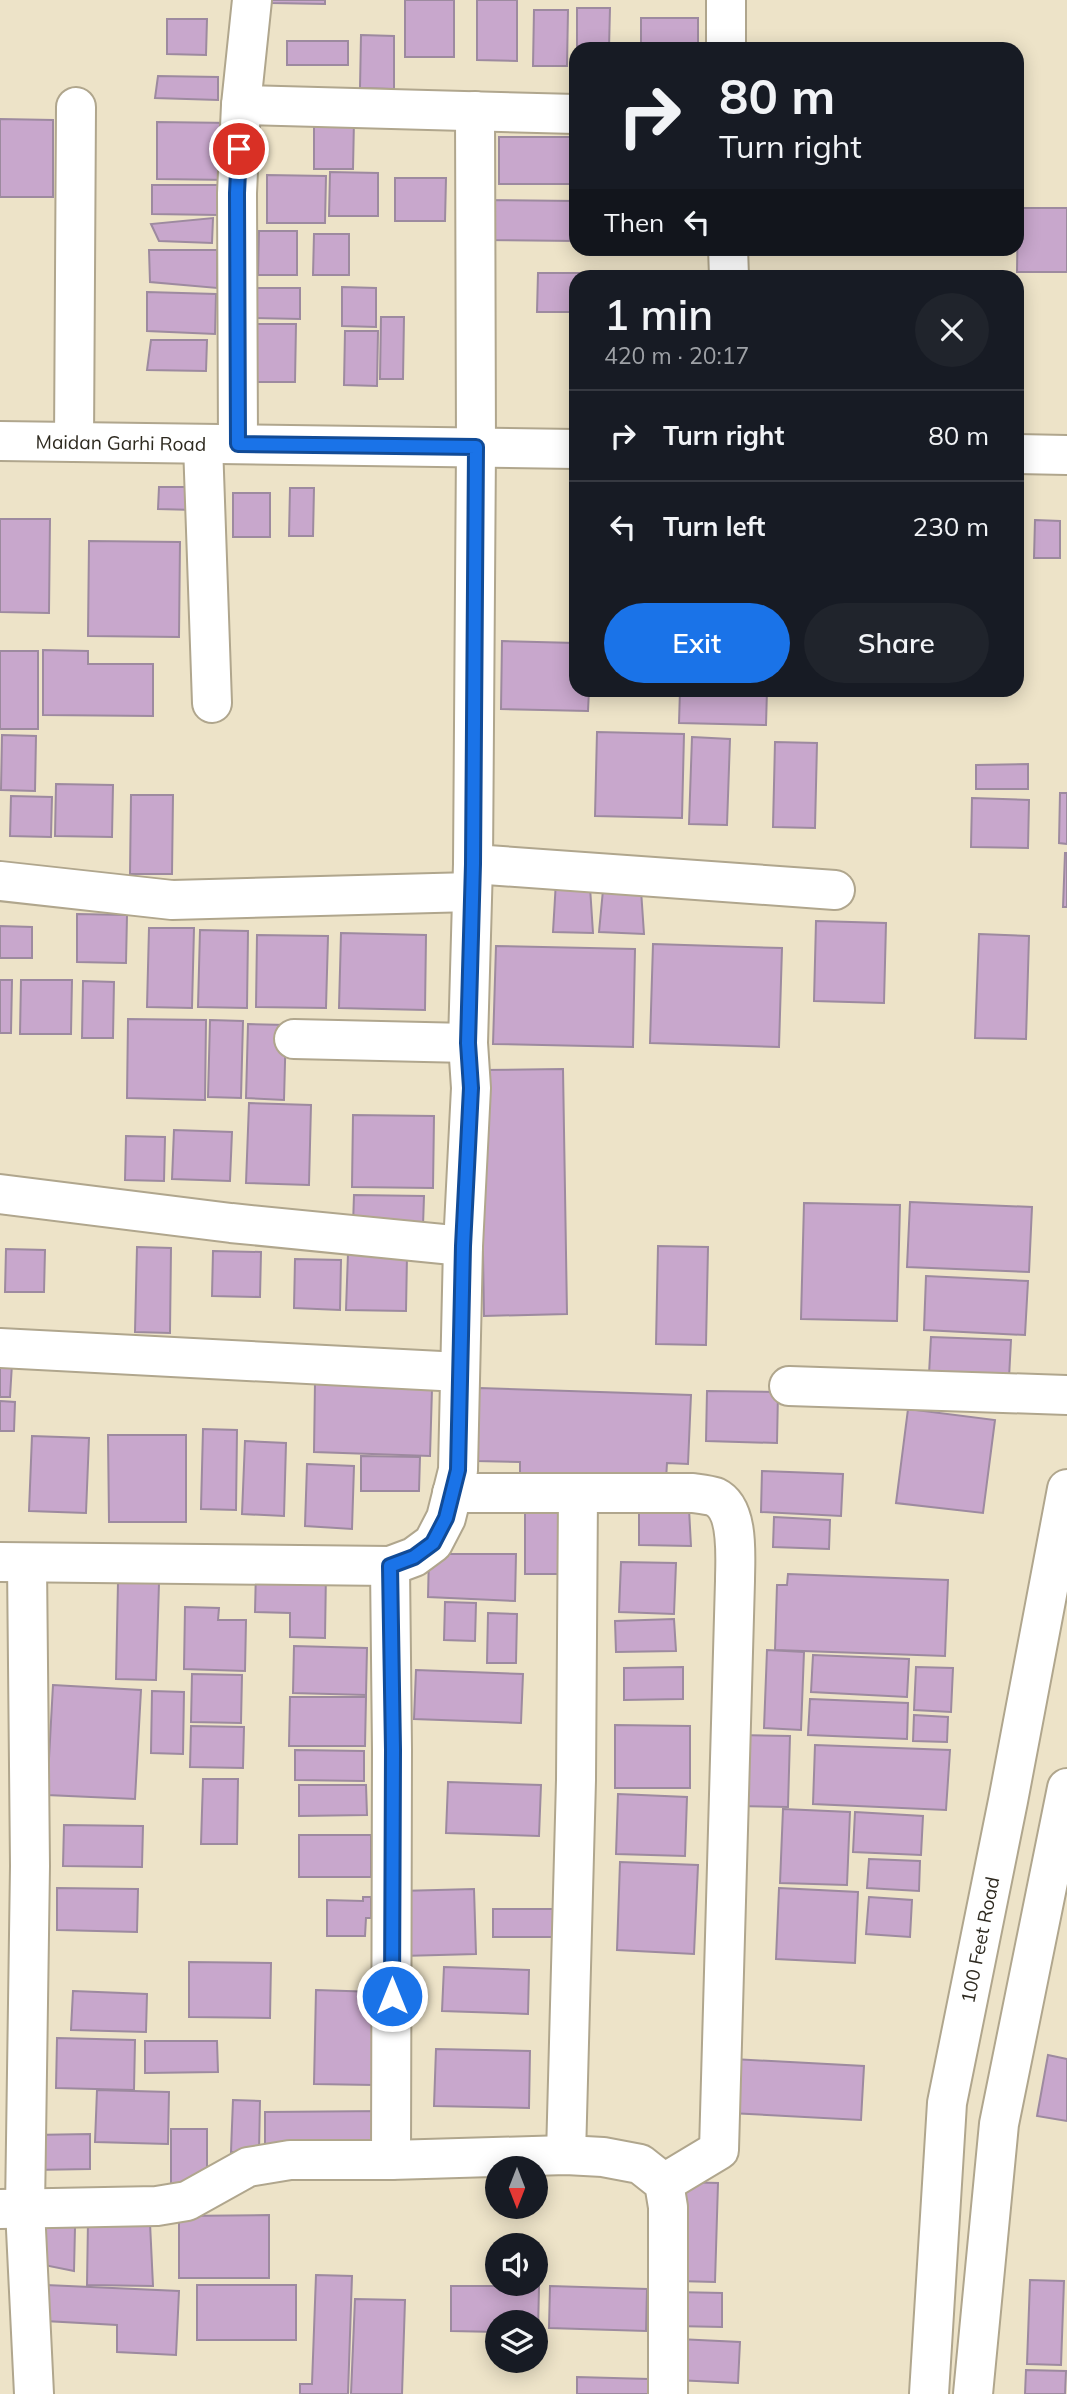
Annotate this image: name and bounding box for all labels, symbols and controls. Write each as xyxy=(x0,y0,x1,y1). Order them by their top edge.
text: 80 m xyxy=(719,65,835,126)
icon: right xyxy=(604,70,695,161)
pin xyxy=(209,119,269,179)
text: Turn right xyxy=(719,126,862,166)
icon: arrive xyxy=(220,130,258,168)
icon: left xyxy=(678,203,716,241)
text: Then xyxy=(604,206,664,239)
text: 1 min xyxy=(604,288,713,341)
button: close xyxy=(915,293,989,367)
text: 420 m · 20:17 xyxy=(604,341,749,370)
icon: right xyxy=(604,417,642,455)
text: Turn right xyxy=(663,419,784,452)
text: 80 m xyxy=(928,419,989,452)
street label: Maidan Garhi Road xyxy=(36,429,206,456)
icon: left xyxy=(604,508,642,546)
text: Turn left xyxy=(663,510,765,543)
text: 230 m xyxy=(913,510,989,543)
button: Exit xyxy=(604,603,790,683)
button: Share xyxy=(804,603,989,683)
street label: 100 Feet Road xyxy=(955,1875,1004,2005)
position arrow xyxy=(355,1959,429,2033)
north arrow xyxy=(485,2156,548,2219)
map controls xyxy=(485,2156,548,2373)
button: sound xyxy=(485,2233,548,2296)
button: layers xyxy=(485,2310,548,2373)

